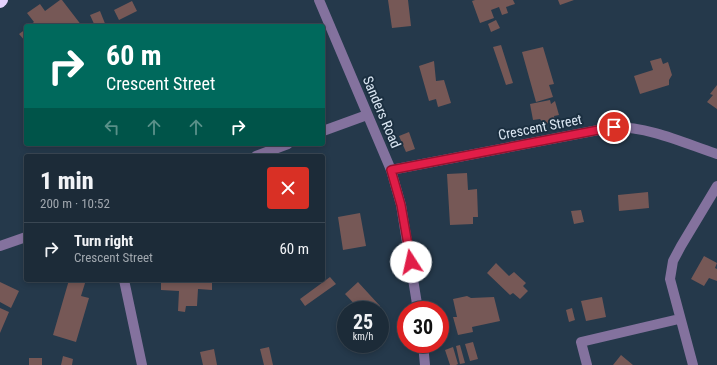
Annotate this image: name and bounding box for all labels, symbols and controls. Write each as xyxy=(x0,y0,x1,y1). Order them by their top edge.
text: 60 m xyxy=(106,39,162,72)
icon: right xyxy=(40,40,92,92)
text: Crescent Street xyxy=(106,73,215,94)
street label: Sanders Road xyxy=(360,74,404,150)
pin xyxy=(597,110,631,144)
street label: Crescent Street xyxy=(497,111,583,143)
icon: left xyxy=(101,116,123,138)
icon: ahead xyxy=(143,116,165,138)
icon: ahead xyxy=(185,116,207,138)
icon: right xyxy=(227,116,249,138)
icon: arrive xyxy=(603,116,625,138)
text: 1 min xyxy=(40,167,94,195)
button: close xyxy=(267,167,309,209)
text: 200 m · 10:52 xyxy=(40,196,110,211)
text: Turn right xyxy=(74,232,133,250)
icon: right xyxy=(40,238,62,260)
text: 60 m xyxy=(279,240,309,258)
position arrow xyxy=(390,241,432,283)
text: Crescent Street xyxy=(74,250,153,265)
speed limit sign: 30 xyxy=(397,301,449,353)
text: 25 xyxy=(353,310,373,334)
text: km/h xyxy=(353,331,373,342)

